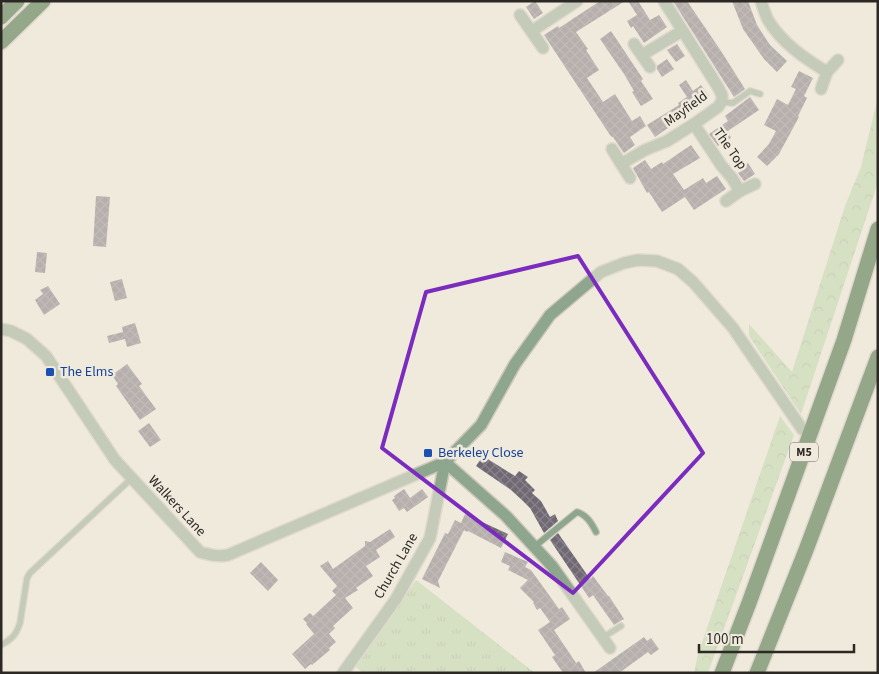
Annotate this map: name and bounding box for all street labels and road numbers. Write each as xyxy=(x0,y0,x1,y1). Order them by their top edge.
street label: Mayfield xyxy=(660,86,712,132)
street label: The Top xyxy=(708,124,752,174)
road number: M5 xyxy=(790,442,818,462)
street label: Walkers Lane xyxy=(143,471,211,541)
street label: Church Lane xyxy=(369,529,423,603)

